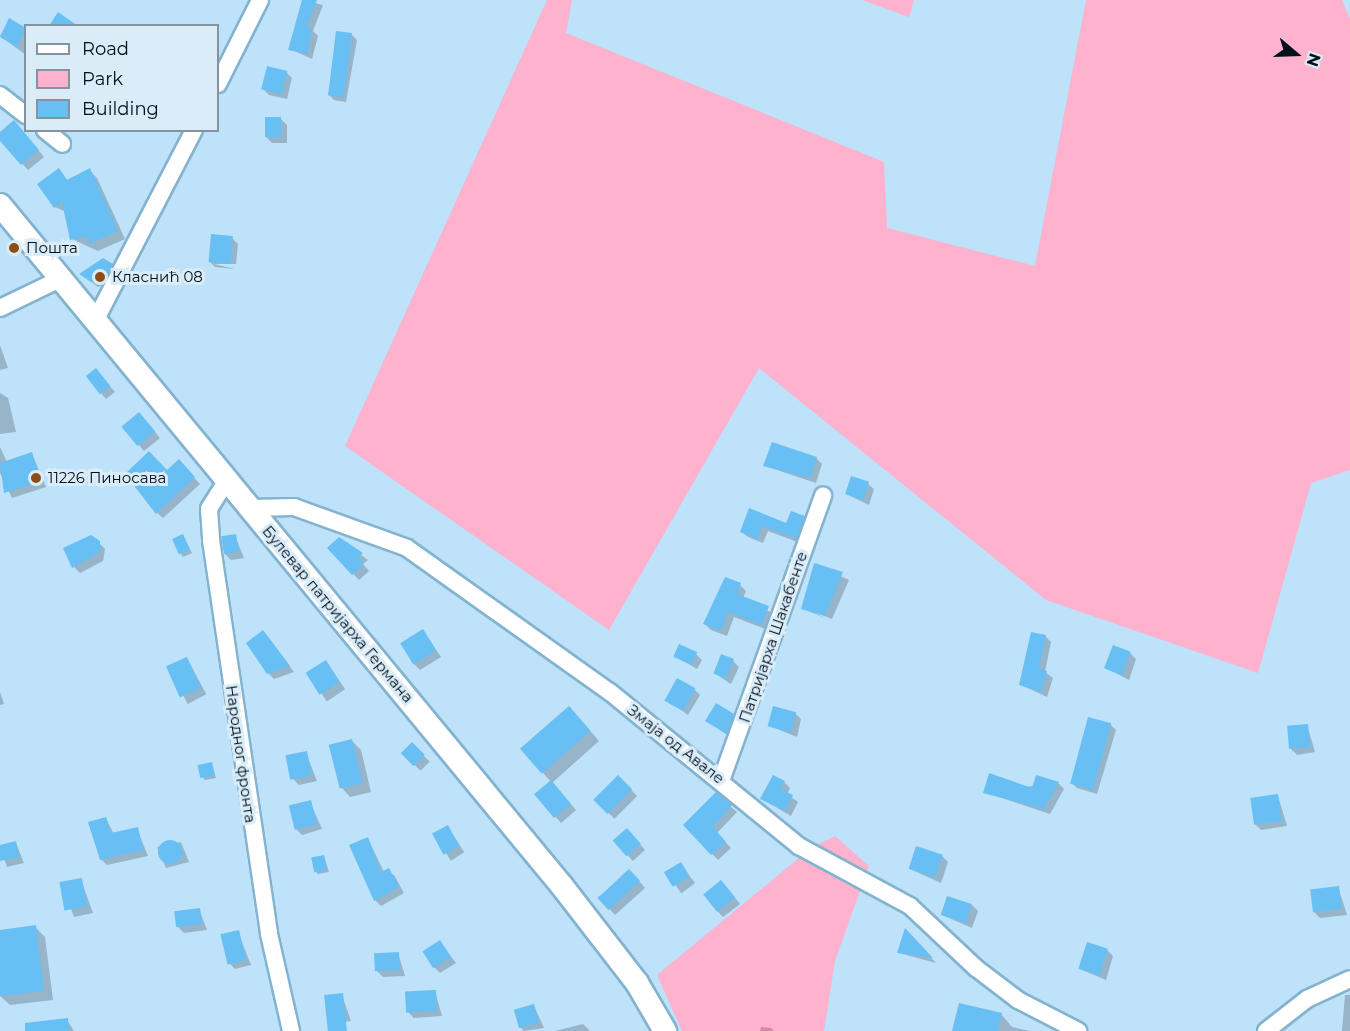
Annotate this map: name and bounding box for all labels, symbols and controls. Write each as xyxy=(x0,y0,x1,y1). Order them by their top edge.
legend xyxy=(24,24,219,132)
north arrow xyxy=(1266,24,1326,84)
text: Road xyxy=(82,38,129,60)
text: N xyxy=(1302,51,1325,69)
text: Park xyxy=(82,68,123,90)
text: Building xyxy=(82,98,159,120)
place label: Пошта xyxy=(26,239,78,257)
marker: Пошта xyxy=(7,241,21,255)
place label: Класнић 08 xyxy=(112,268,203,286)
marker: Класнић 08 xyxy=(93,270,107,284)
place label: 11226 Пиносава xyxy=(48,469,166,487)
marker: 11226 Пиносава xyxy=(29,471,43,485)
street label: Булевар патријарха Германа xyxy=(259,522,417,706)
street label: Патријарха Шакабенте xyxy=(735,549,811,725)
street label: Народног фронта xyxy=(222,684,260,824)
street label: Змаја од Авале xyxy=(624,701,728,787)

